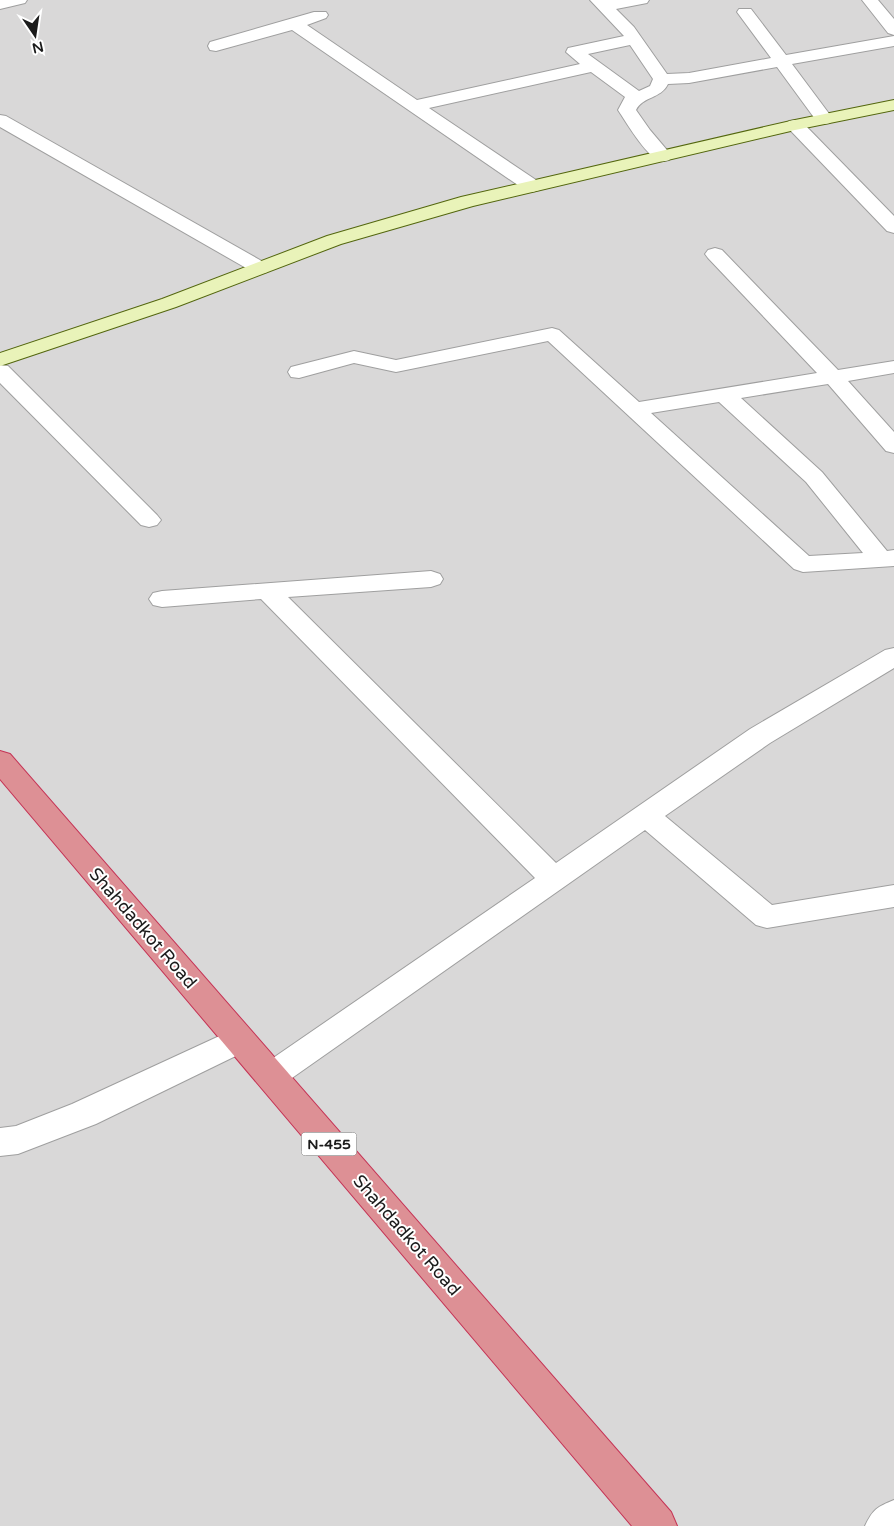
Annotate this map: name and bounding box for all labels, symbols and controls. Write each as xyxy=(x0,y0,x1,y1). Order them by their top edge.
north arrow xyxy=(10,10,60,60)
text: N xyxy=(30,38,45,57)
street label: Shahdadkot Road xyxy=(84,863,202,993)
road number: N-455 xyxy=(302,1132,356,1156)
street label: Shahdadkot Road xyxy=(348,1170,466,1300)

